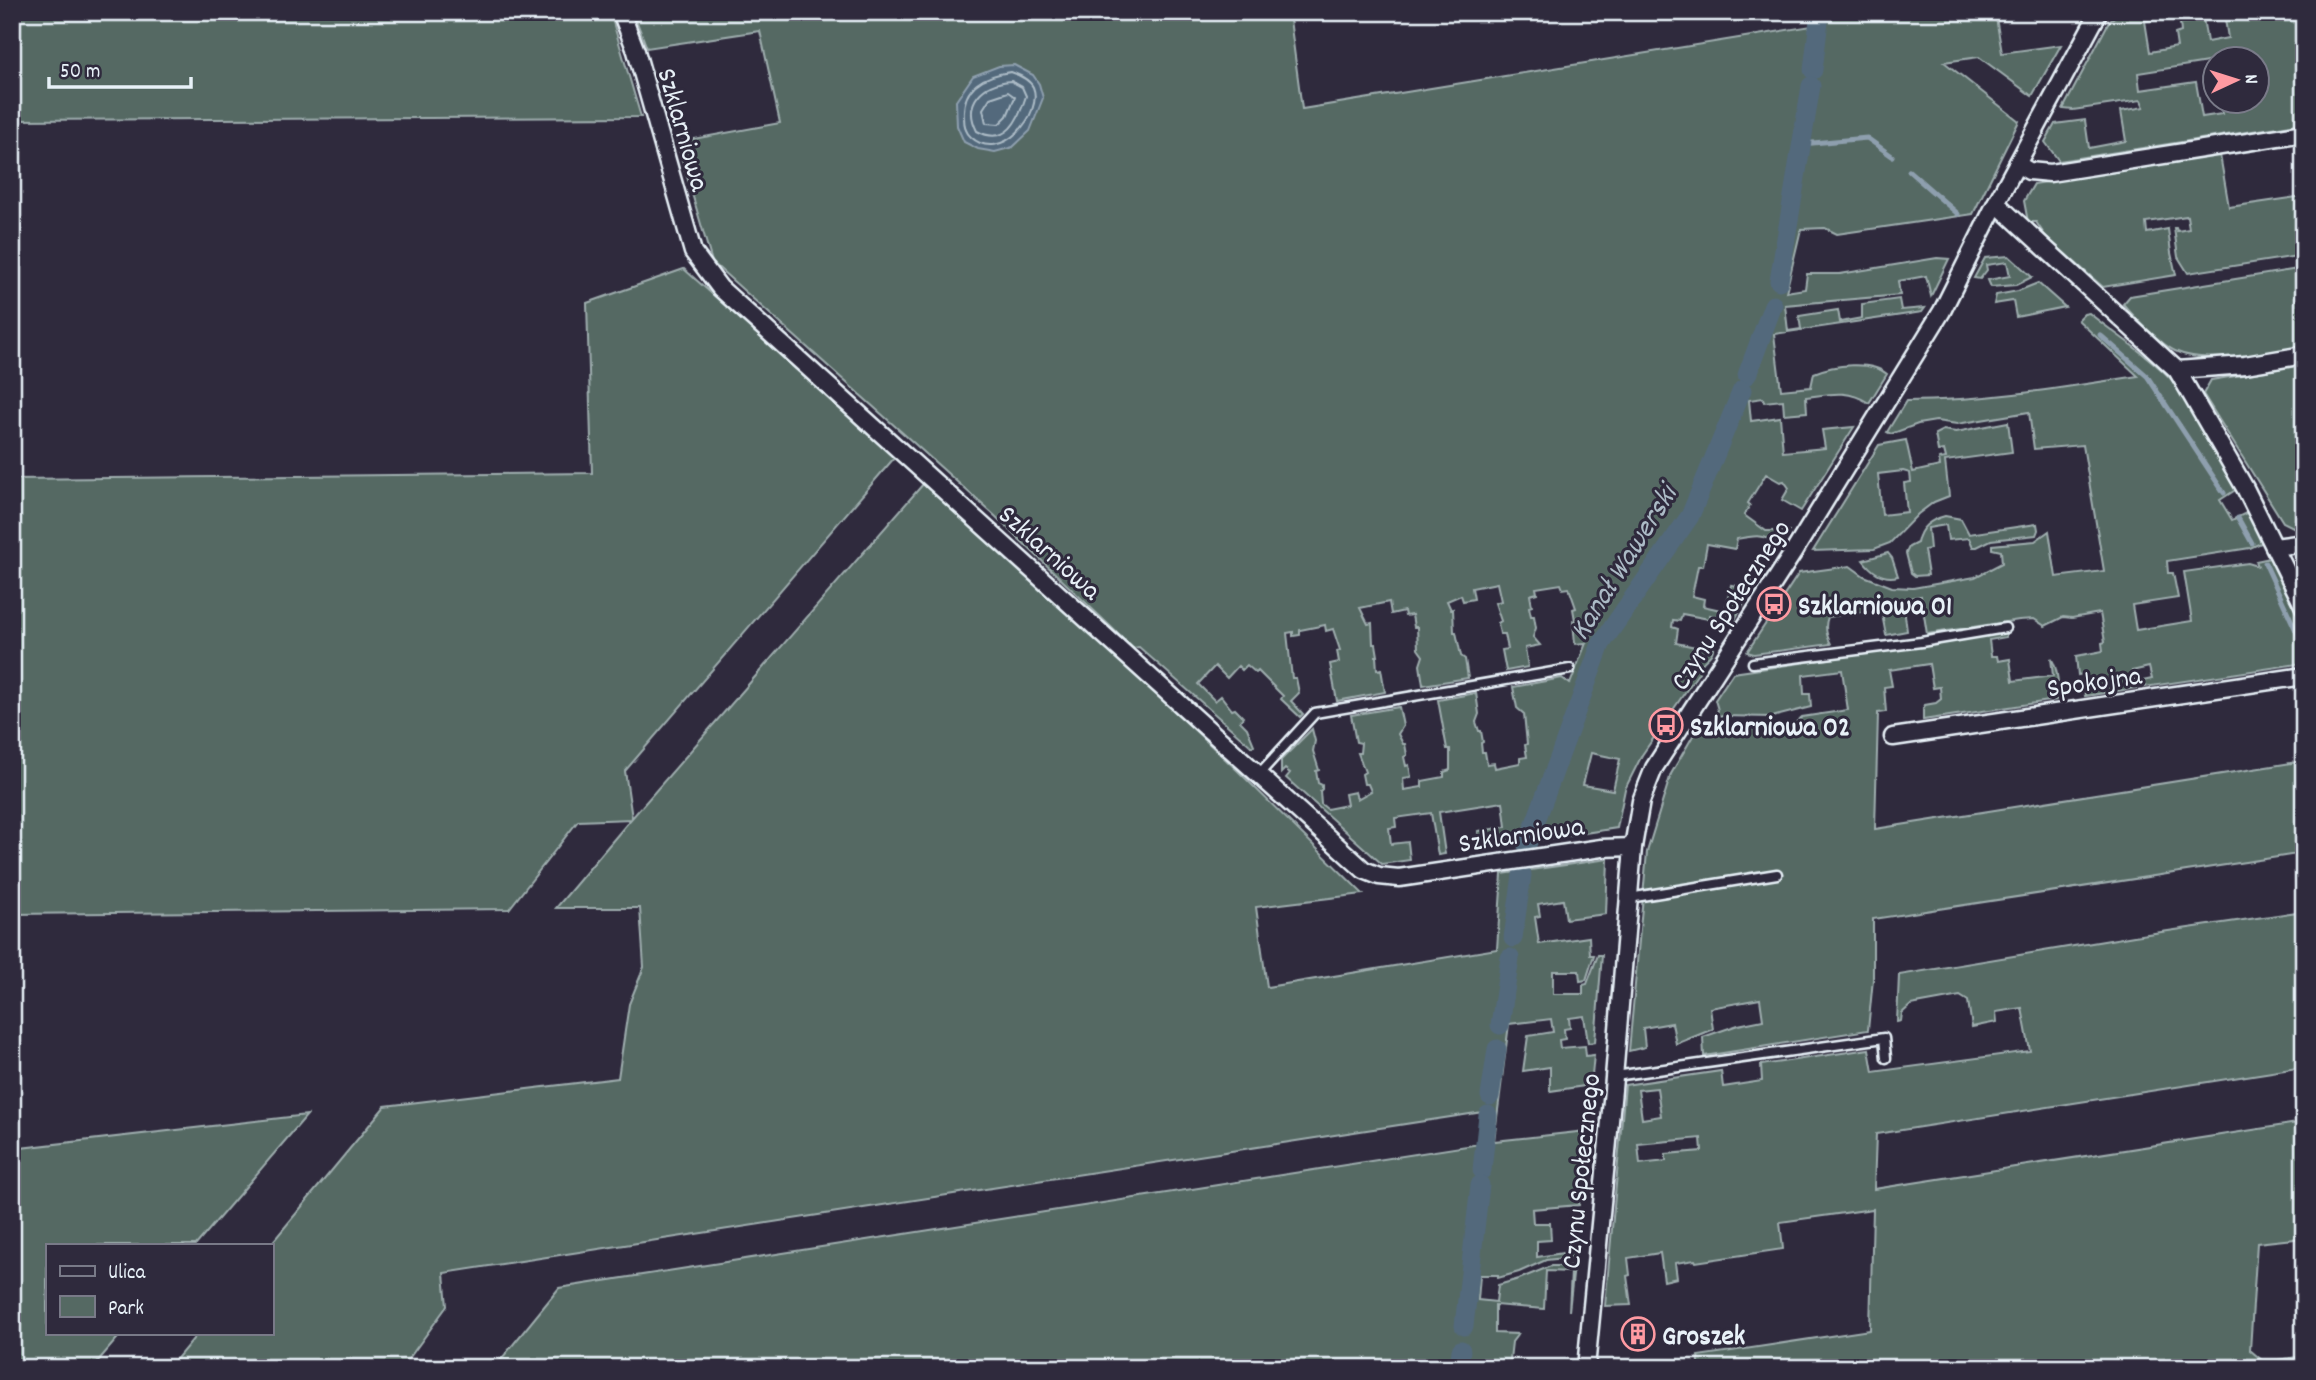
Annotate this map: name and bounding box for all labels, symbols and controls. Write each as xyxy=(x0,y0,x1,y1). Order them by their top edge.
scale bar xyxy=(49,46,191,90)
north arrow xyxy=(2200,46,2270,116)
text: 50 m xyxy=(60,58,100,88)
street label: Szklarniowa xyxy=(644,64,717,197)
text: N xyxy=(2236,73,2263,85)
water label: Kanał Wawerski xyxy=(1561,475,1693,650)
street label: Szklarniowa xyxy=(987,498,1109,612)
street label: Czynu Społecznego xyxy=(1663,514,1803,700)
bus stop icon: Szklarniowa 01 xyxy=(1755,585,1793,623)
place label: Szklarniowa 01 xyxy=(1798,589,1952,629)
street label: Spokojna xyxy=(2045,658,2145,711)
bus stop icon: Szklarniowa 02 xyxy=(1647,706,1685,744)
place label: Szklarniowa 02 xyxy=(1690,710,1850,750)
street label: Szklarniowa xyxy=(1456,809,1588,867)
street label: Czynu Społecznego xyxy=(1554,1072,1614,1271)
legend xyxy=(46,1244,273,1334)
text: Ulica xyxy=(108,1259,146,1289)
text: Park xyxy=(108,1295,144,1325)
building icon: Groszek xyxy=(1619,1315,1657,1353)
place label: Groszek xyxy=(1662,1319,1745,1359)

